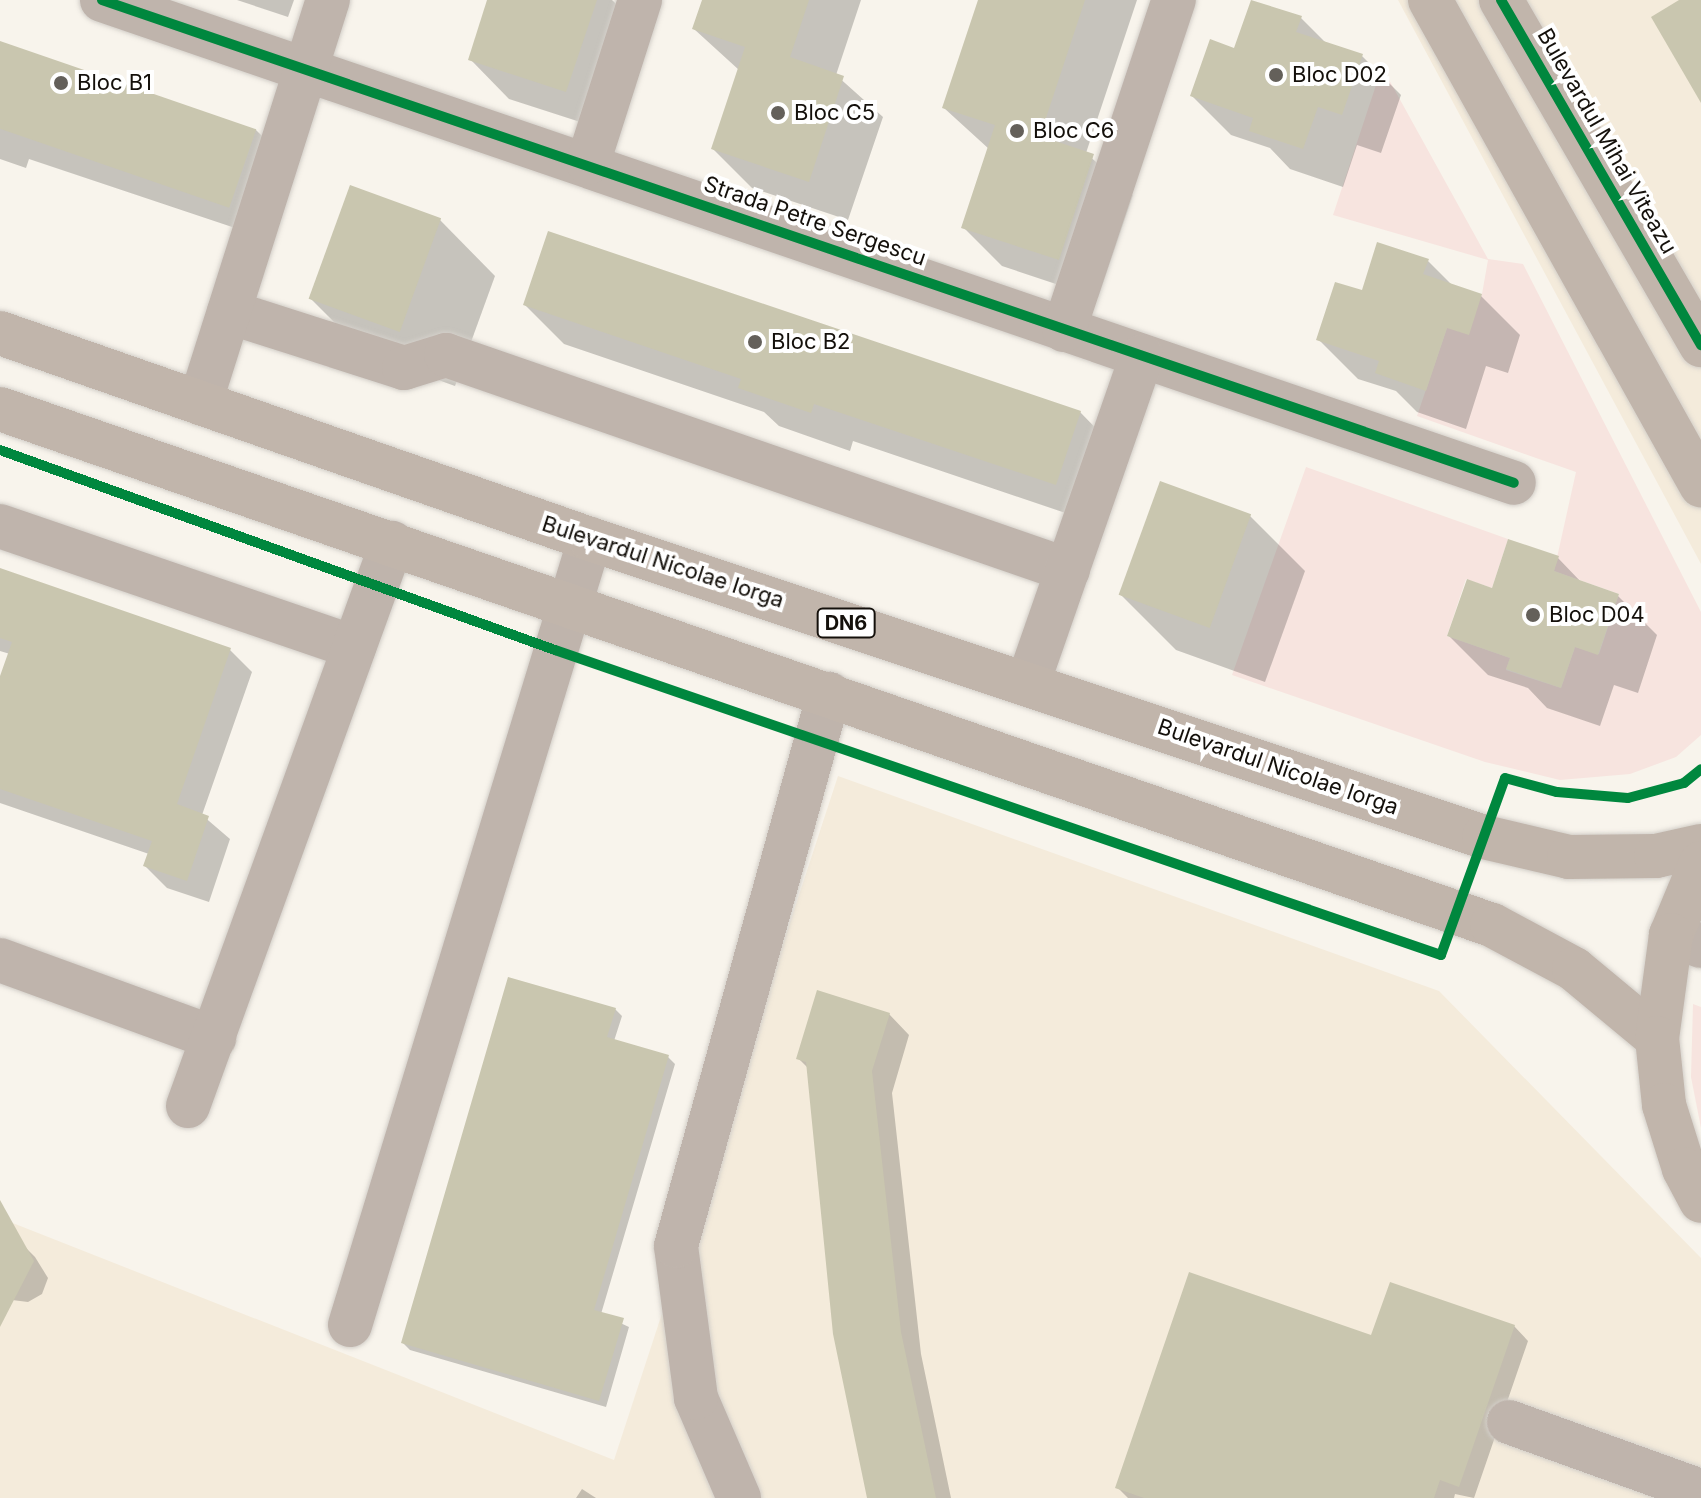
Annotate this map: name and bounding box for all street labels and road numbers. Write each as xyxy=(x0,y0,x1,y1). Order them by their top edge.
street label: Bulevardul Mihai Viteazu xyxy=(1532,24,1682,258)
street label: Strada Petre Sergescu xyxy=(700,171,930,271)
street label: Bulevardul Nicolae Iorga xyxy=(539,510,787,614)
road number: DN6 xyxy=(816,607,876,639)
street label: Bulevardul Nicolae Iorga xyxy=(1154,713,1402,821)

